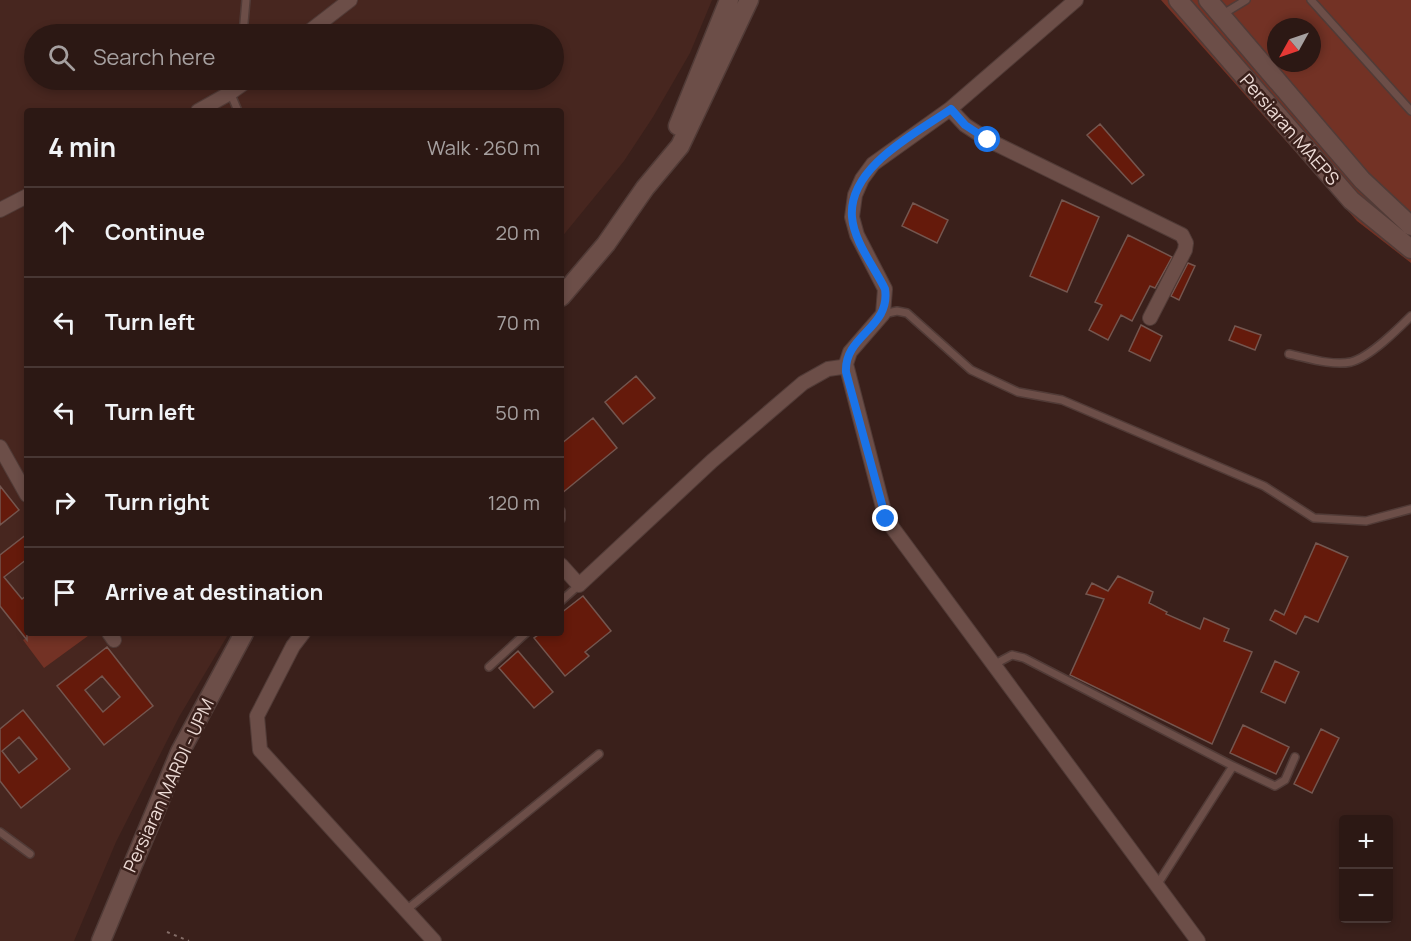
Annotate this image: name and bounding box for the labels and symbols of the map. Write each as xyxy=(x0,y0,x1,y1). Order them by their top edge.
north arrow xyxy=(1267,18,1321,72)
street label: Persiaran MAEPS xyxy=(1235,68,1345,190)
route start xyxy=(974,126,1000,152)
route end xyxy=(872,505,898,531)
street label: Persiaran MARDI - UPM xyxy=(117,694,219,876)

